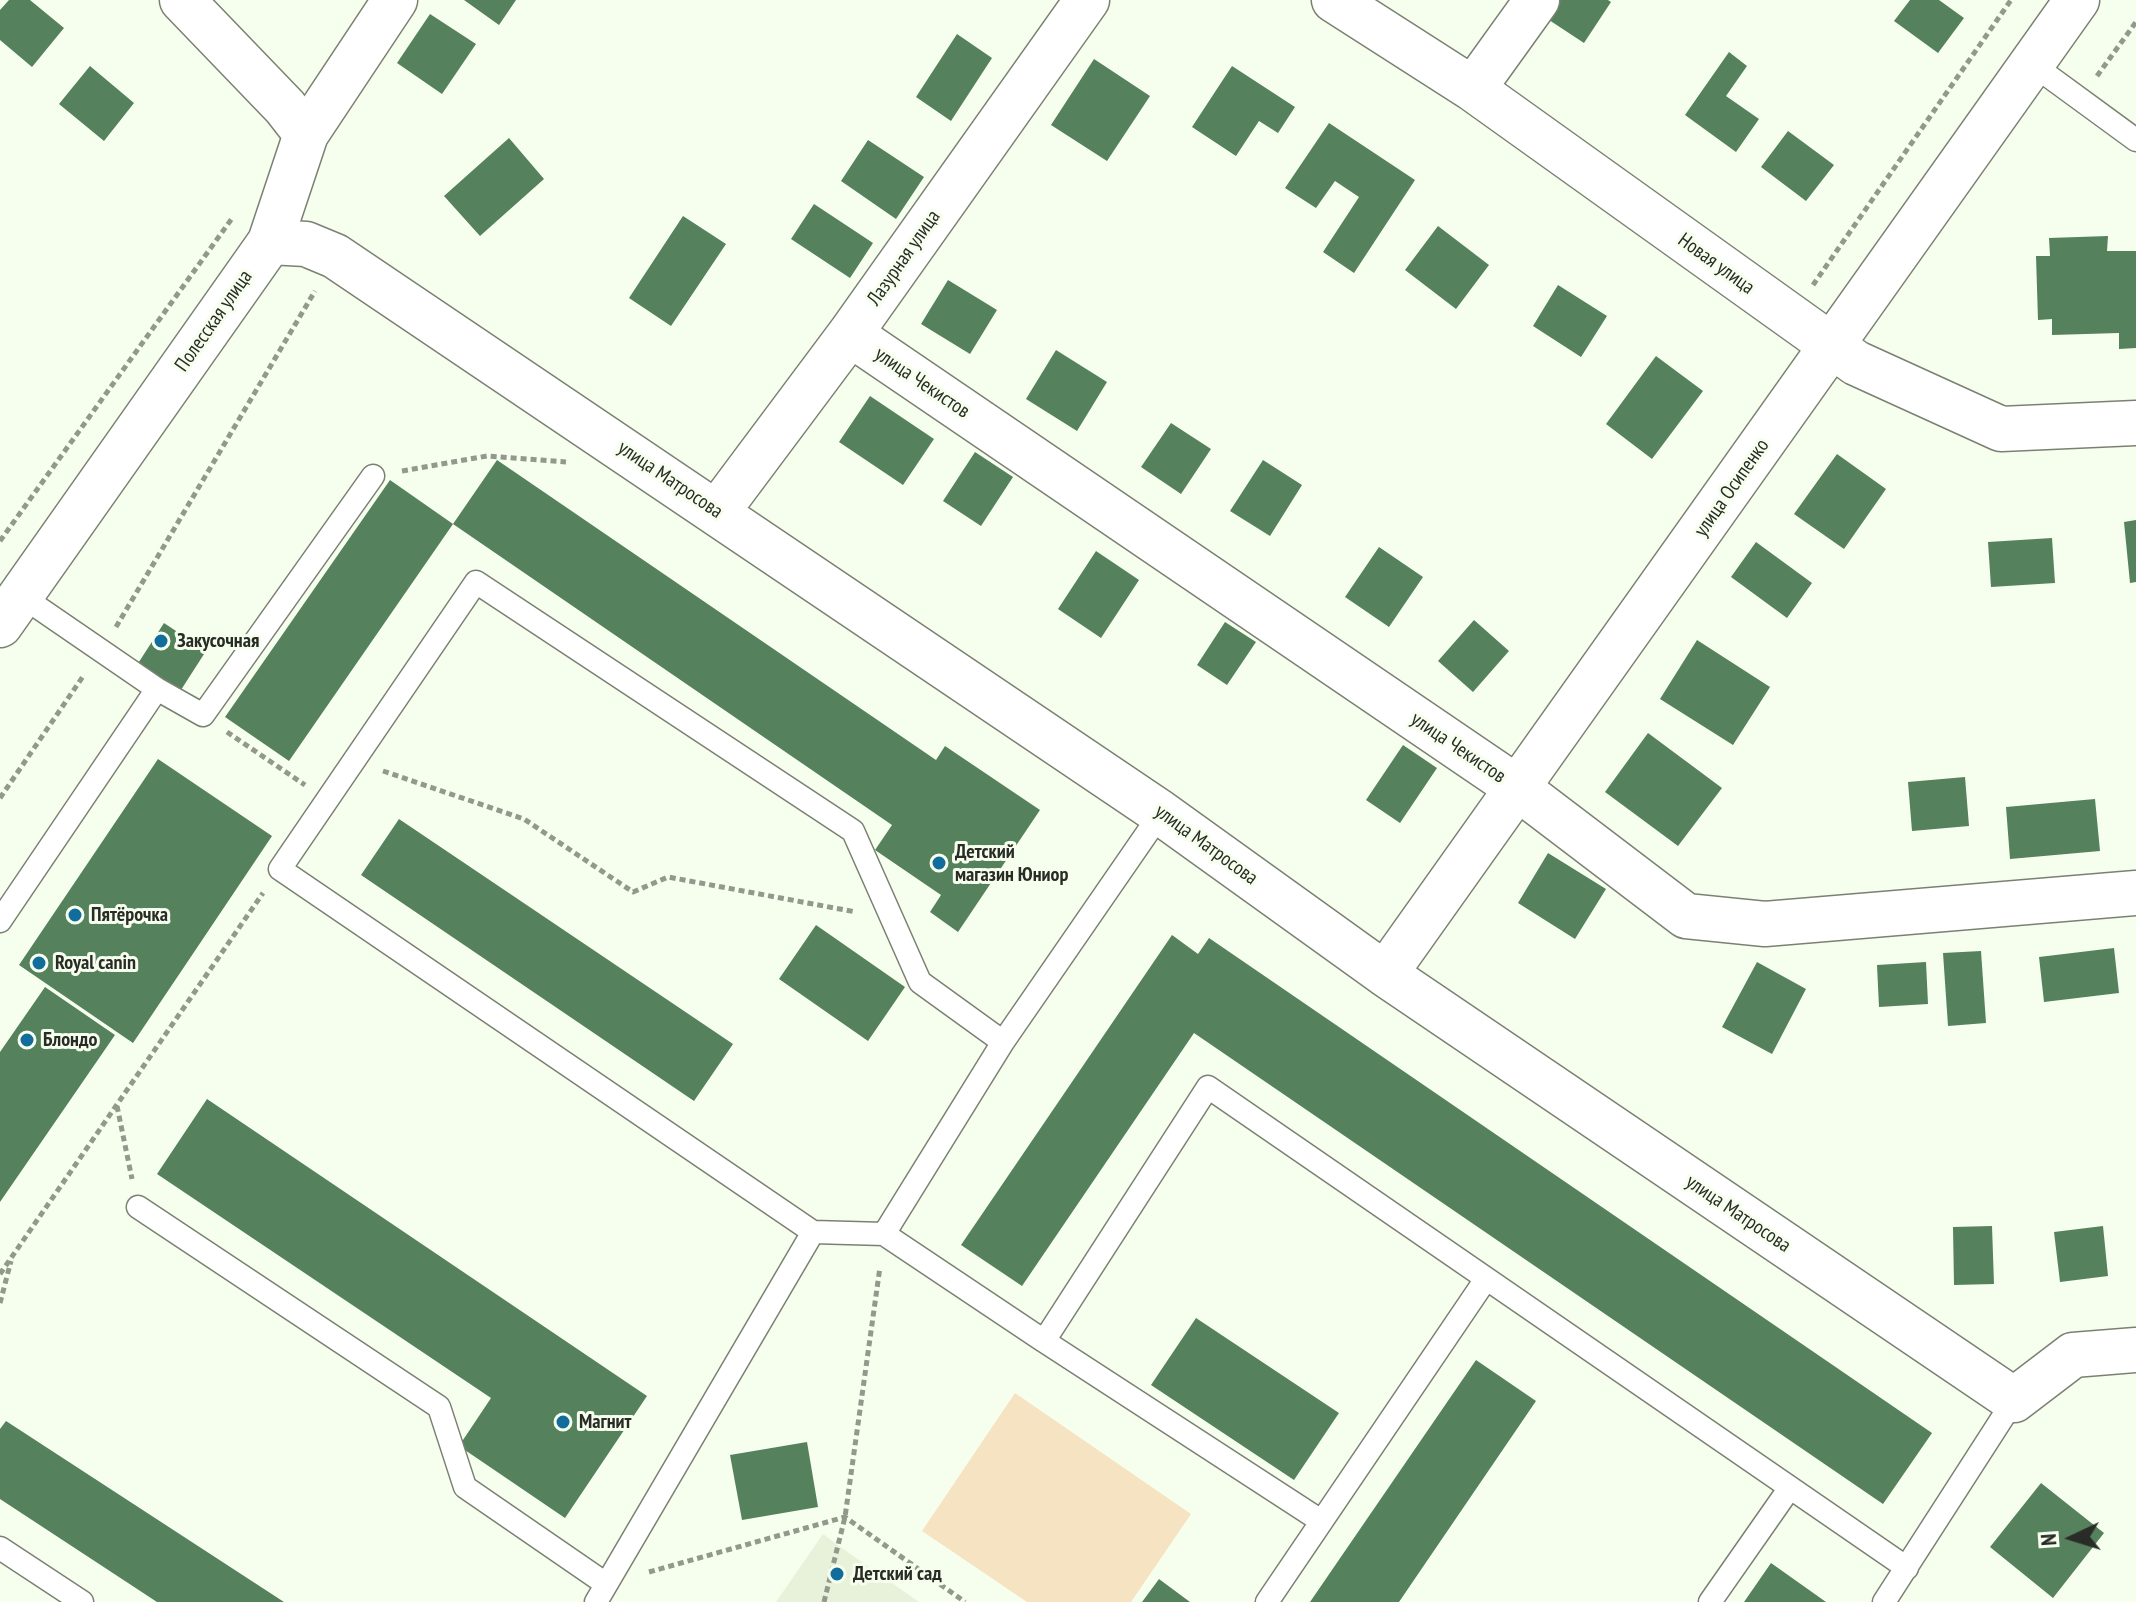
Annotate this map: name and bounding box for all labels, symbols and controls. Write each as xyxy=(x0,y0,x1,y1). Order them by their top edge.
street label: Лазурная улица xyxy=(862,206,946,310)
street label: Новая улица xyxy=(1673,228,1759,300)
street label: Полесская улица xyxy=(170,266,258,376)
street label: улица Чекистов xyxy=(870,342,974,424)
street label: улица Осипенко xyxy=(1690,434,1774,542)
street label: улица Матросова xyxy=(613,436,727,524)
place label: Закусочная xyxy=(177,629,259,653)
marker: Закусочная xyxy=(152,632,170,650)
street label: улица Чекистов xyxy=(1406,707,1510,789)
street label: улица Матросова xyxy=(1150,800,1262,890)
place label: Детский магазин Юниор xyxy=(955,840,1068,887)
marker: Детский магазин Юниор xyxy=(930,854,948,872)
place label: Пятёрочка xyxy=(91,903,168,927)
marker: Пятёрочка xyxy=(66,906,84,924)
place label: Royal canin xyxy=(55,951,136,975)
marker: Royal canin xyxy=(30,954,48,972)
place label: Блондо xyxy=(43,1028,97,1052)
marker: Блондо xyxy=(18,1031,36,1049)
street label: улица Матросова xyxy=(1681,1170,1795,1258)
place label: Магнит xyxy=(579,1410,631,1434)
marker: Магнит xyxy=(554,1413,572,1431)
north arrow xyxy=(2032,1498,2112,1578)
text: N xyxy=(2034,1533,2062,1547)
place label: Детский сад xyxy=(853,1562,942,1586)
marker: Детский сад xyxy=(828,1565,846,1583)

